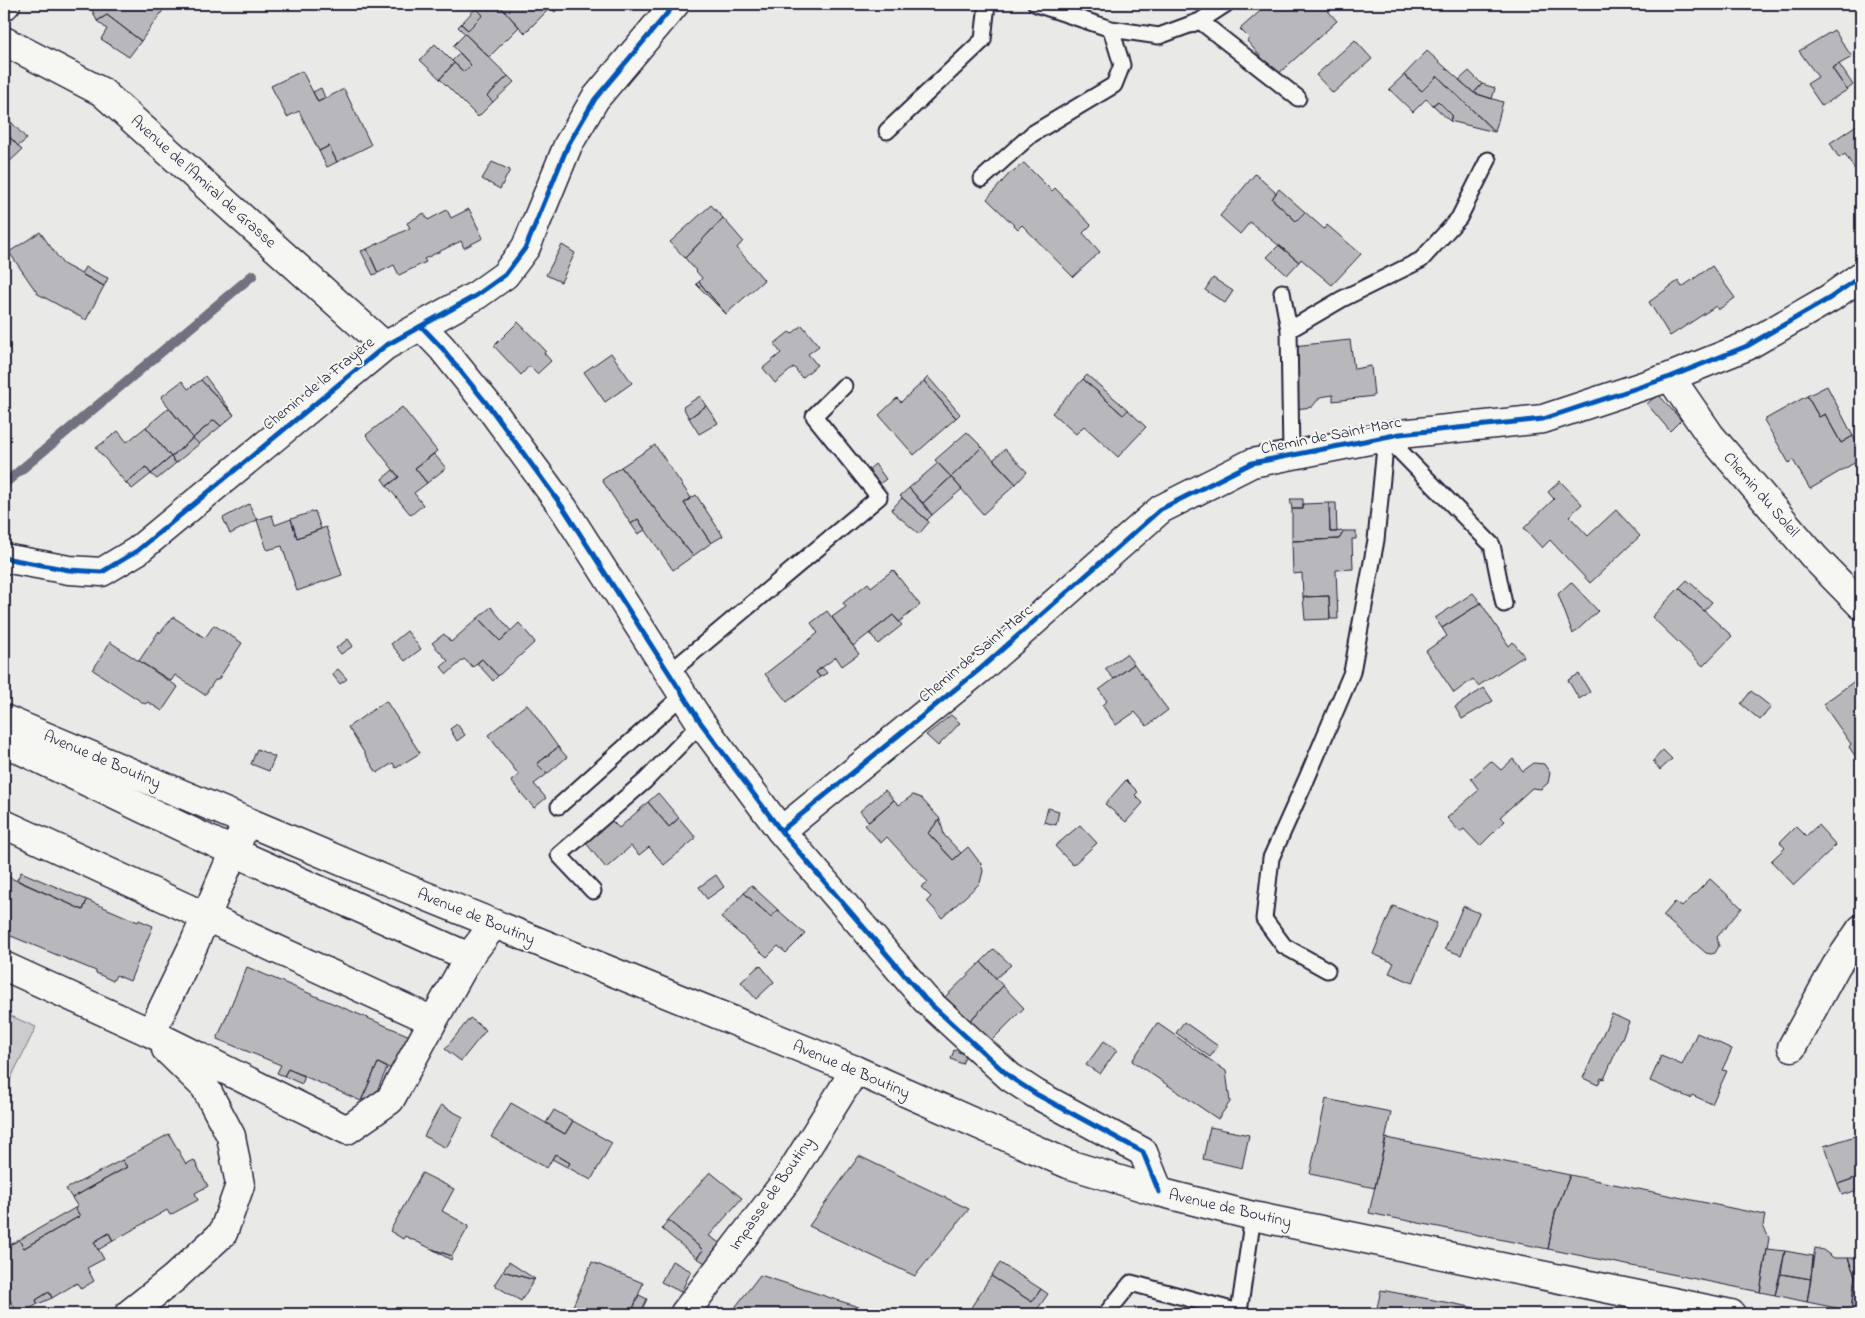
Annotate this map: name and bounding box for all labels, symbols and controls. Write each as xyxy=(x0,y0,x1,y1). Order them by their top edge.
street label: Avenue de l'Amiral de Grasse xyxy=(125,110,282,255)
street label: Chemin de la Frayère xyxy=(258,331,381,437)
street label: Chemin de Saint-Marc xyxy=(1259,410,1404,461)
street label: Chemin du Soleil xyxy=(1717,447,1805,543)
street label: Chemin de Saint-Marc xyxy=(914,598,1039,709)
street label: Avenue de Boutiny xyxy=(40,724,164,796)
street label: Avenue de Boutiny xyxy=(413,882,539,952)
street label: Avenue de Boutiny xyxy=(789,1034,913,1106)
street label: Impasse de Boutiny xyxy=(724,1132,820,1256)
street label: Avenue de Boutiny xyxy=(1166,1183,1294,1235)

